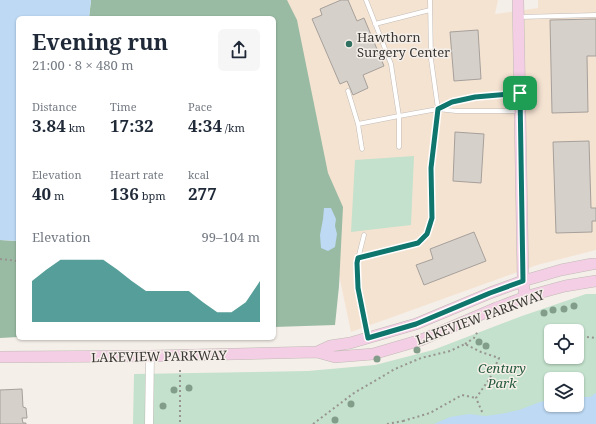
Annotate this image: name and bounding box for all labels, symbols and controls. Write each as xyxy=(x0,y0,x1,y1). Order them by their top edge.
text: Evening run xyxy=(32,26,168,56)
place label: Hawthorn Surgery Center xyxy=(357,28,450,61)
button: share xyxy=(218,29,260,71)
marker: Hawthorn Surgery Center xyxy=(344,39,354,49)
text: 21:00 · 8 × 480 m xyxy=(32,56,134,74)
pin xyxy=(503,76,537,110)
icon: arrive xyxy=(509,82,531,104)
text: Distance xyxy=(32,99,77,114)
text: Time xyxy=(110,99,137,114)
text: Pace xyxy=(188,99,212,114)
text: 3.84 xyxy=(32,114,66,137)
text: 17:32 xyxy=(110,114,154,137)
text: 4:34 xyxy=(188,114,222,137)
text: km xyxy=(66,120,86,135)
text: /km xyxy=(222,120,245,135)
text: Elevation xyxy=(32,167,82,182)
text: Heart rate xyxy=(110,167,164,182)
text: kcal xyxy=(188,167,209,182)
text: 40 xyxy=(32,182,51,205)
text: 136 xyxy=(110,182,139,205)
text: 277 xyxy=(188,182,217,205)
text: m xyxy=(51,188,64,203)
text: bpm xyxy=(139,188,166,203)
text: Elevation xyxy=(32,228,91,246)
text: 99–104 m xyxy=(201,228,260,246)
street label: LAKEVIEW PARKWAY xyxy=(413,285,548,349)
map controls xyxy=(544,324,584,412)
button: locate xyxy=(544,324,584,364)
street label: LAKEVIEW PARKWAY xyxy=(91,346,228,366)
park label: Century Park xyxy=(478,359,526,392)
button: layers xyxy=(544,372,584,412)

